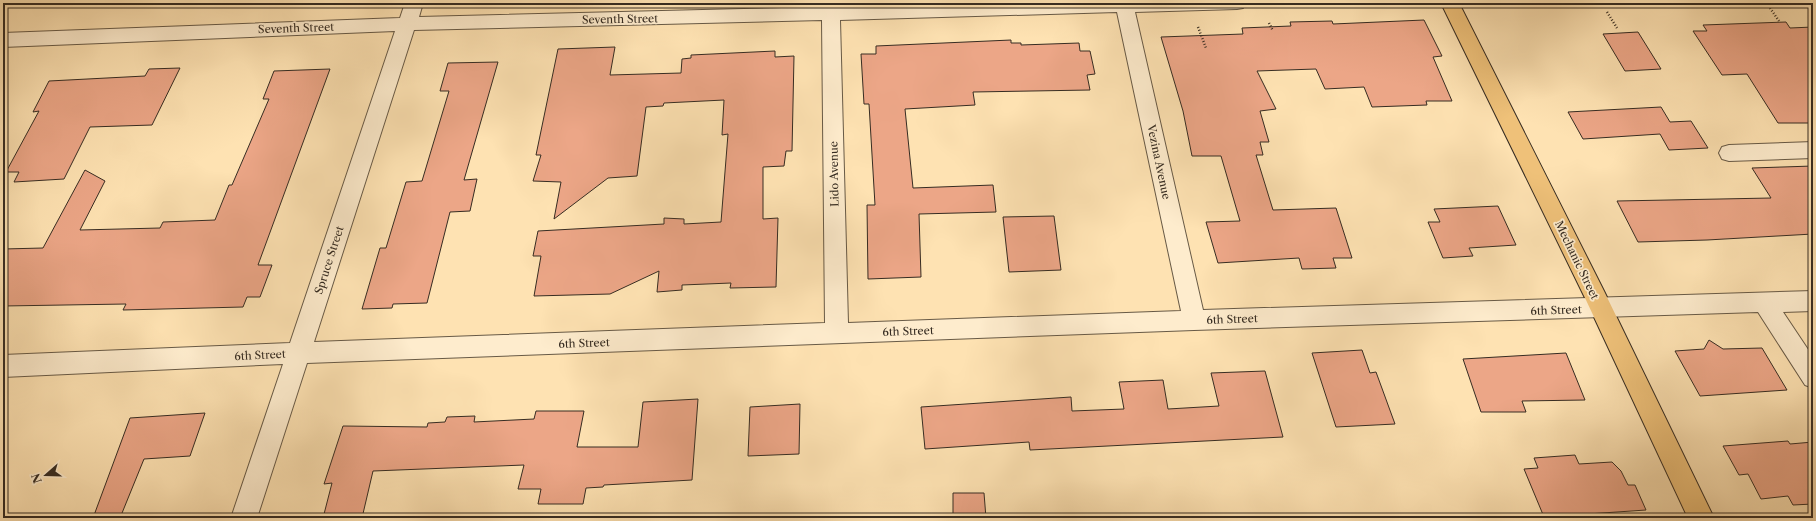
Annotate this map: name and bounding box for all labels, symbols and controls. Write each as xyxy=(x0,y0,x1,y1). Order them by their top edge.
street label: Seventh Street xyxy=(582,11,658,27)
street label: Seventh Street xyxy=(258,20,334,36)
street label: Vezina Avenue xyxy=(1144,122,1174,201)
street label: Lido Avenue xyxy=(826,141,842,207)
street label: Mechanic Street xyxy=(1552,218,1602,302)
street label: Spruce Street xyxy=(311,224,347,296)
street label: 6th Street xyxy=(1530,302,1582,318)
street label: 6th Street xyxy=(1206,311,1258,327)
street label: 6th Street xyxy=(882,323,934,339)
street label: 6th Street xyxy=(558,335,610,351)
street label: 6th Street xyxy=(234,347,286,363)
north arrow xyxy=(26,455,66,495)
text: N xyxy=(28,471,45,485)

